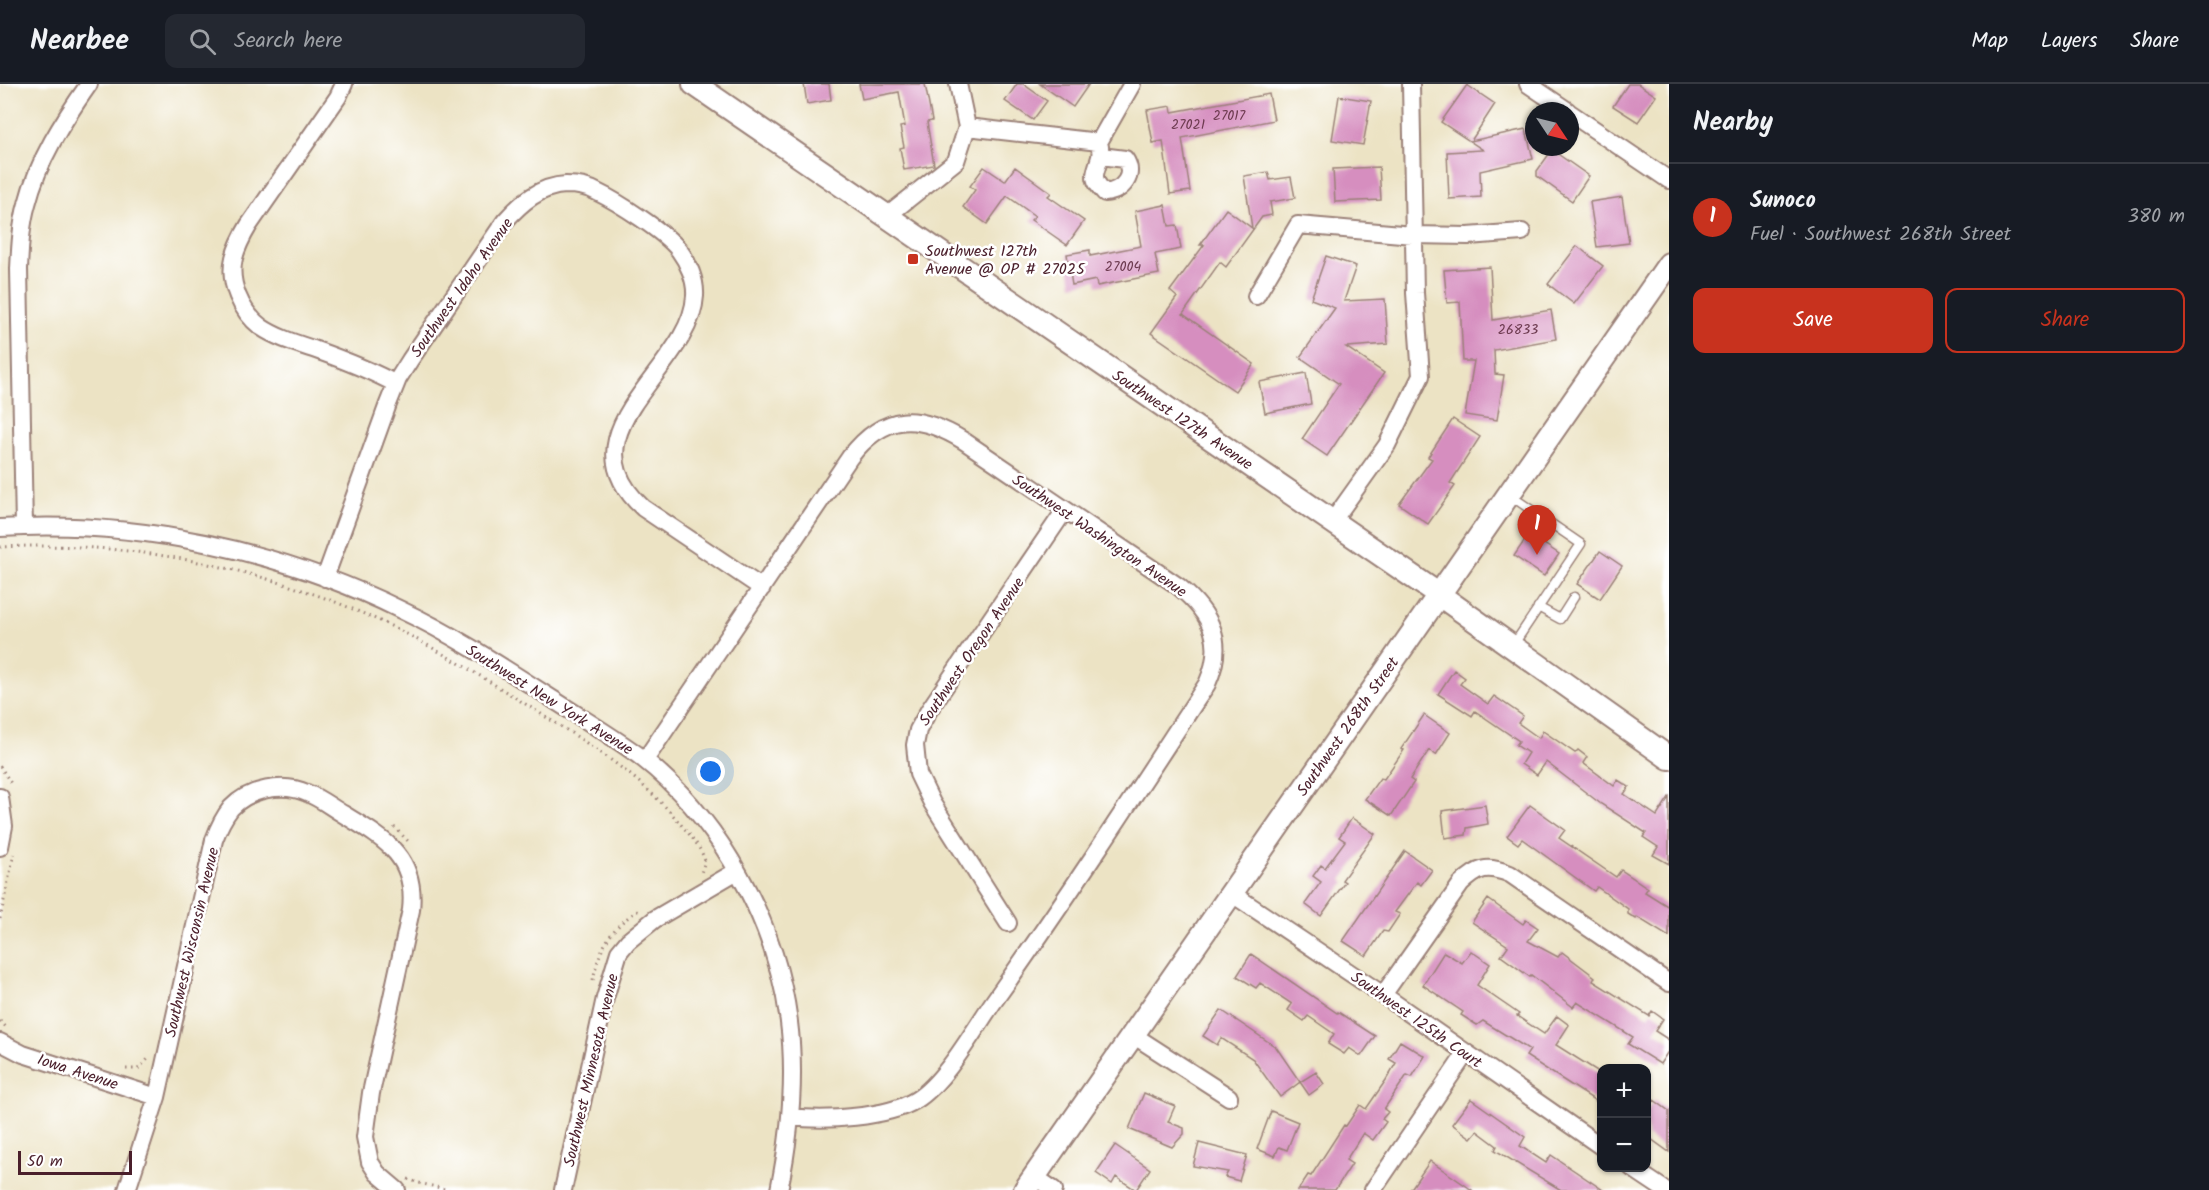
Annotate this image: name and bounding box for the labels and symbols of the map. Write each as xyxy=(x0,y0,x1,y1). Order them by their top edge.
north arrow xyxy=(1525,102,1579,156)
house number: 27017 xyxy=(1213,105,1246,127)
house number: 27021 xyxy=(1171,114,1205,136)
street label: Southwest Idaho Avenue xyxy=(405,213,520,363)
place label: Southwest 127th Avenue @ OP # 27025 xyxy=(925,239,1086,282)
marker: Southwest 127th Avenue @ OP # 27025 xyxy=(906,252,920,266)
house number: 27004 xyxy=(1105,256,1141,278)
house number: 26833 xyxy=(1498,319,1538,341)
street label: Southwest 127th Avenue xyxy=(1107,364,1258,477)
street label: Southwest Washington Avenue xyxy=(1007,468,1192,604)
pin: 1 xyxy=(1518,506,1556,555)
street label: Southwest Oregon Avenue xyxy=(913,572,1031,731)
street label: Southwest New York Avenue xyxy=(460,638,638,762)
street label: Southwest 268th Street xyxy=(1291,651,1406,802)
your location xyxy=(696,757,725,786)
street label: Southwest Wisconsin Avenue xyxy=(158,845,226,1040)
street label: Southwest 125th Court xyxy=(1345,965,1488,1076)
street label: Southwest Minnesota Avenue xyxy=(557,971,626,1169)
street label: Iowa Avenue xyxy=(34,1048,121,1097)
scale bar xyxy=(18,1148,132,1176)

